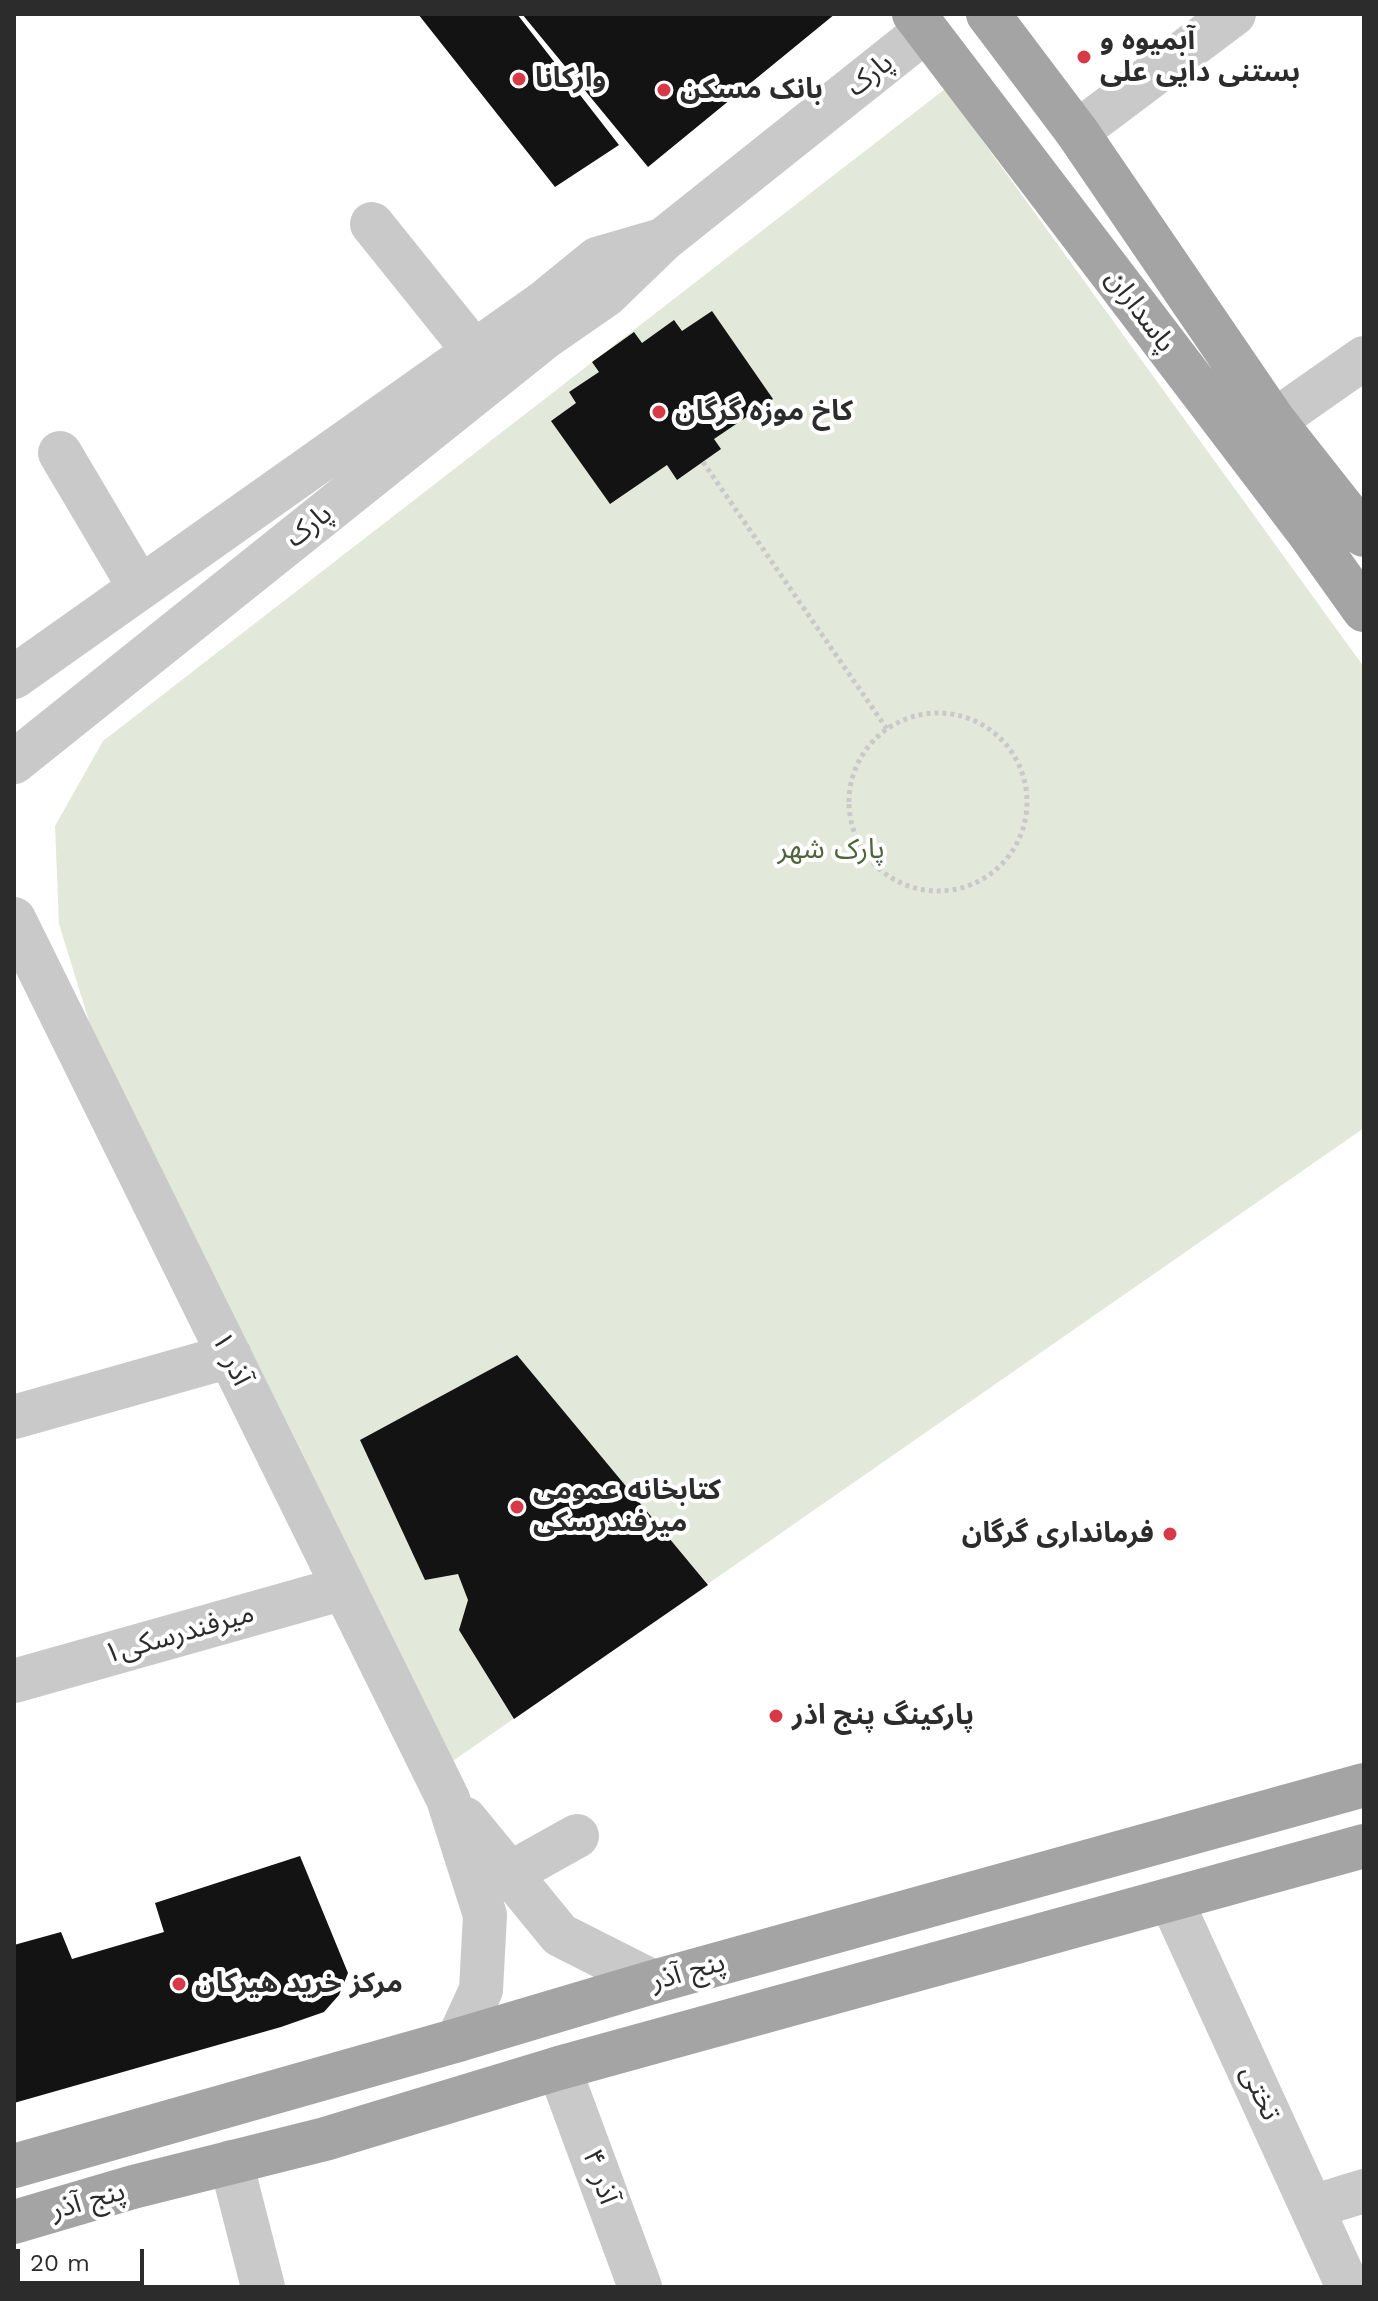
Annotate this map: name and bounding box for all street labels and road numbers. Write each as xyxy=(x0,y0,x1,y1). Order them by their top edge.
street label: پارک xyxy=(840,46,900,104)
street label: پاسداران xyxy=(1098,263,1182,359)
street label: پارک xyxy=(279,497,339,555)
street label: ۱ آذر xyxy=(204,1327,258,1391)
street label: میرفندرسکی۱ xyxy=(100,1597,258,1671)
street label: پنج آذر xyxy=(647,1945,729,1999)
street label: تختی xyxy=(1233,2060,1287,2126)
street label: آذر ۴ xyxy=(575,2145,625,2209)
street label: پنج آذر xyxy=(47,2174,129,2228)

